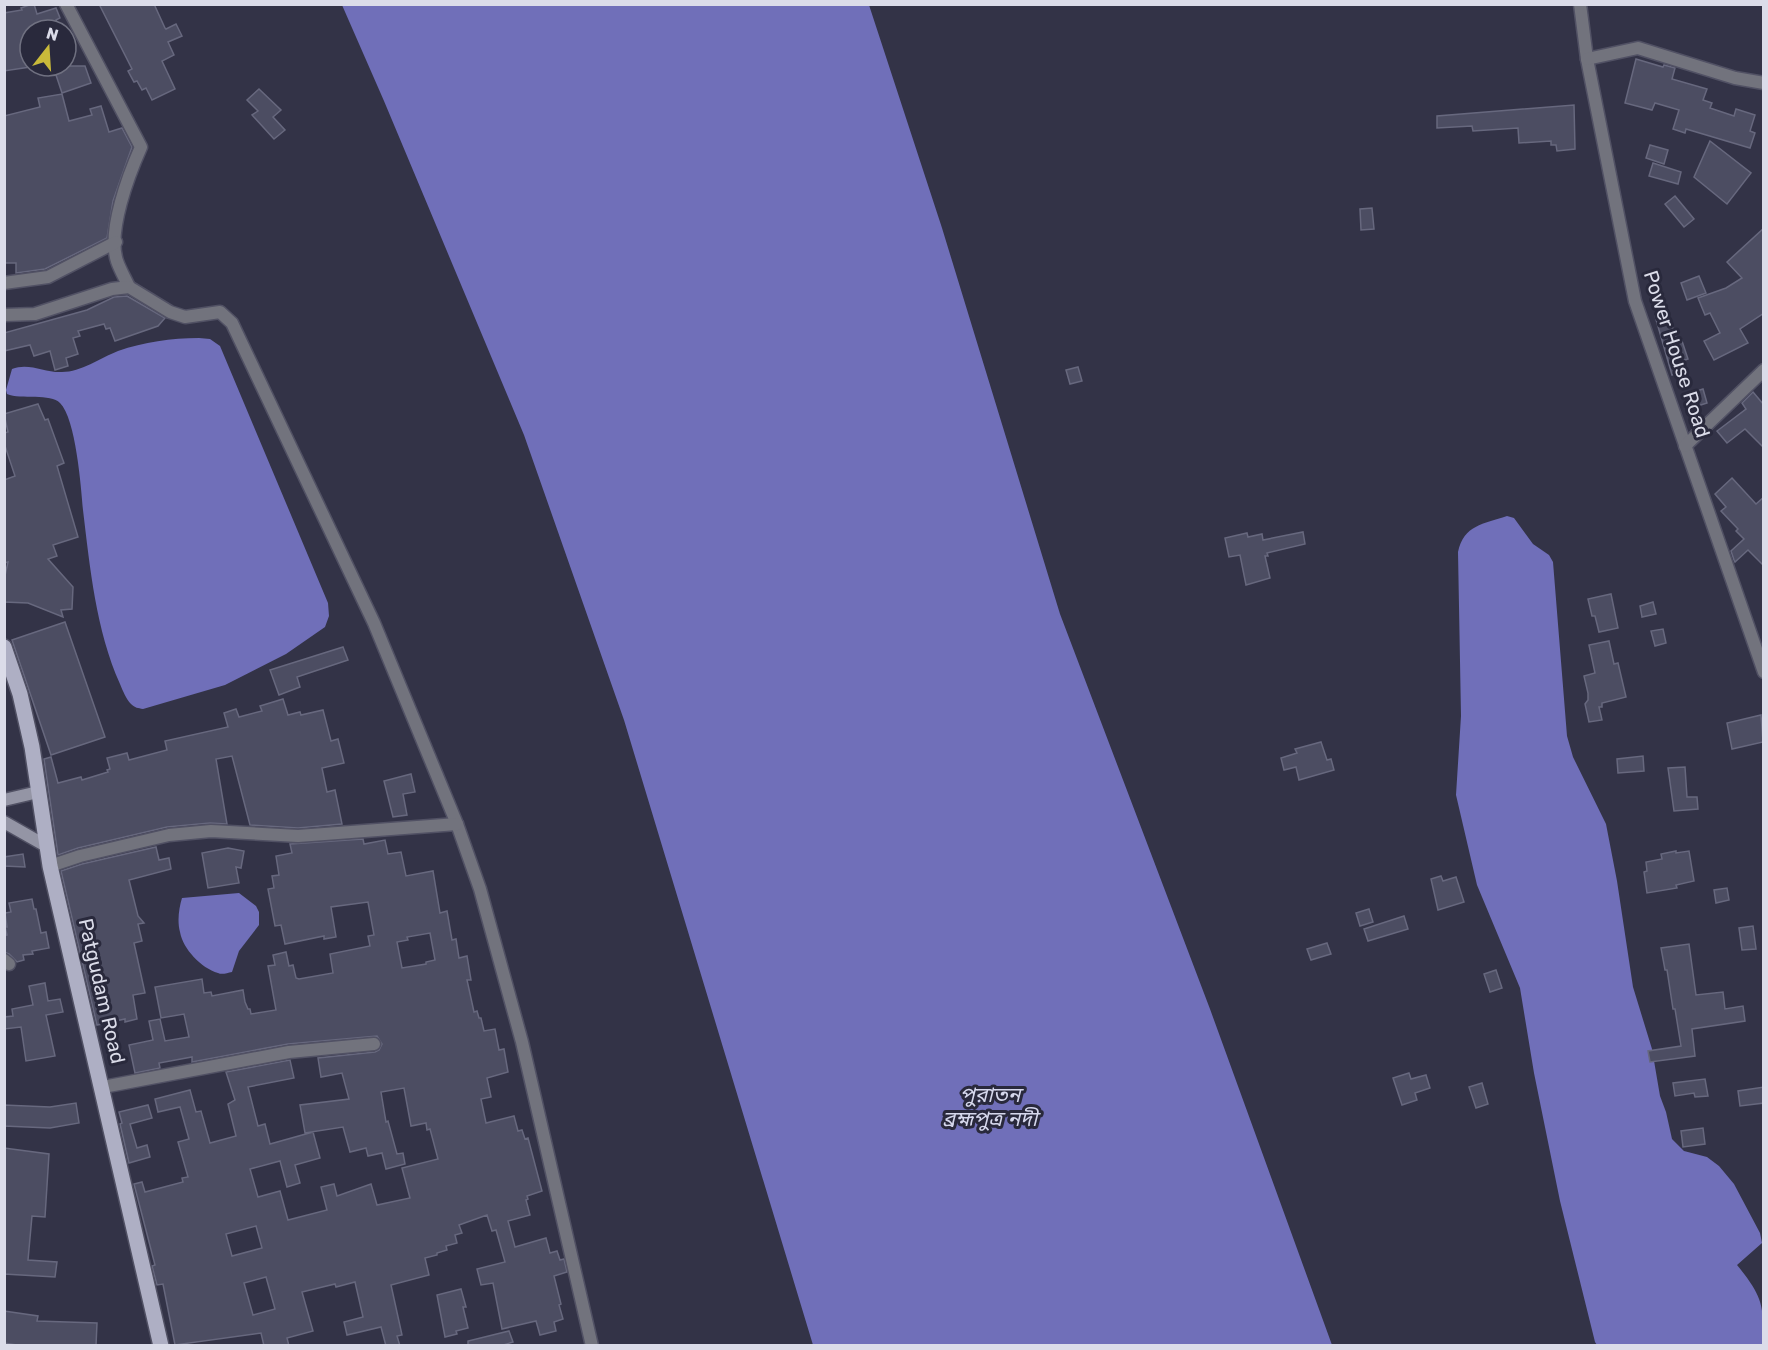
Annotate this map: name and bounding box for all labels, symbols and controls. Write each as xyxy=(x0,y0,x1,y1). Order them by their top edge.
north arrow xyxy=(18,18,78,78)
text: N xyxy=(44,23,61,45)
street label: Power House Road xyxy=(1639,267,1715,441)
street label: Patgudam Road xyxy=(74,916,130,1066)
water label: পুরাতন ব্রহ্মপুত্র নদী xyxy=(943,1082,1042,1131)

